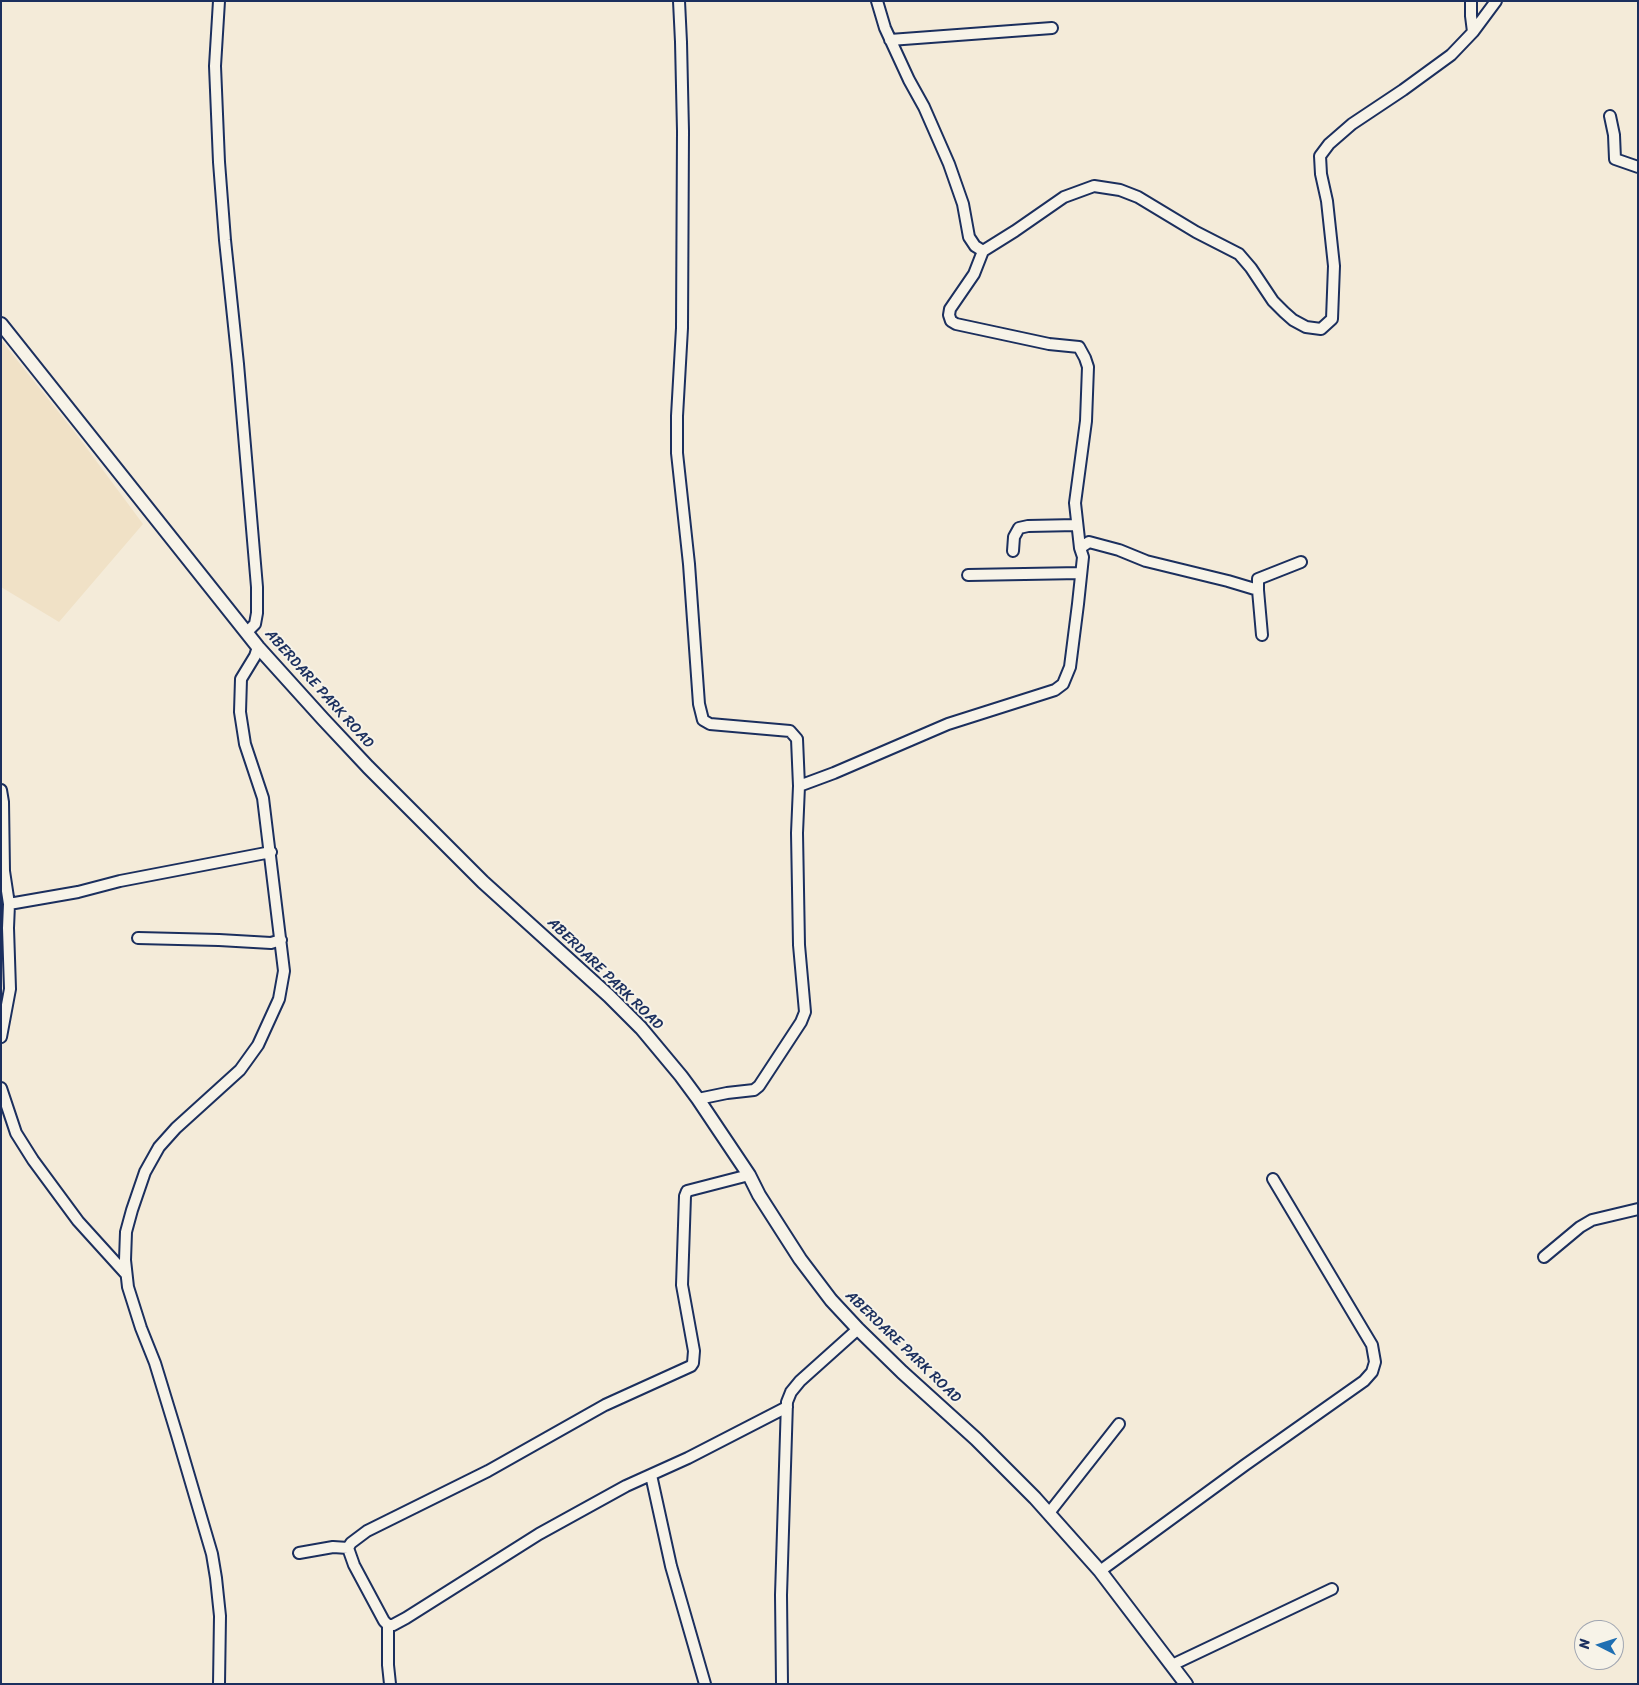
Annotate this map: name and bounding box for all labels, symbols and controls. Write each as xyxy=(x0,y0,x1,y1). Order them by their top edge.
street label: ABERDARE PARK ROAD xyxy=(261,626,377,752)
street label: ABERDARE PARK ROAD xyxy=(543,914,667,1034)
street label: ABERDARE PARK ROAD xyxy=(841,1287,965,1407)
north arrow xyxy=(1574,1620,1624,1670)
text: N xyxy=(1572,1638,1597,1650)

